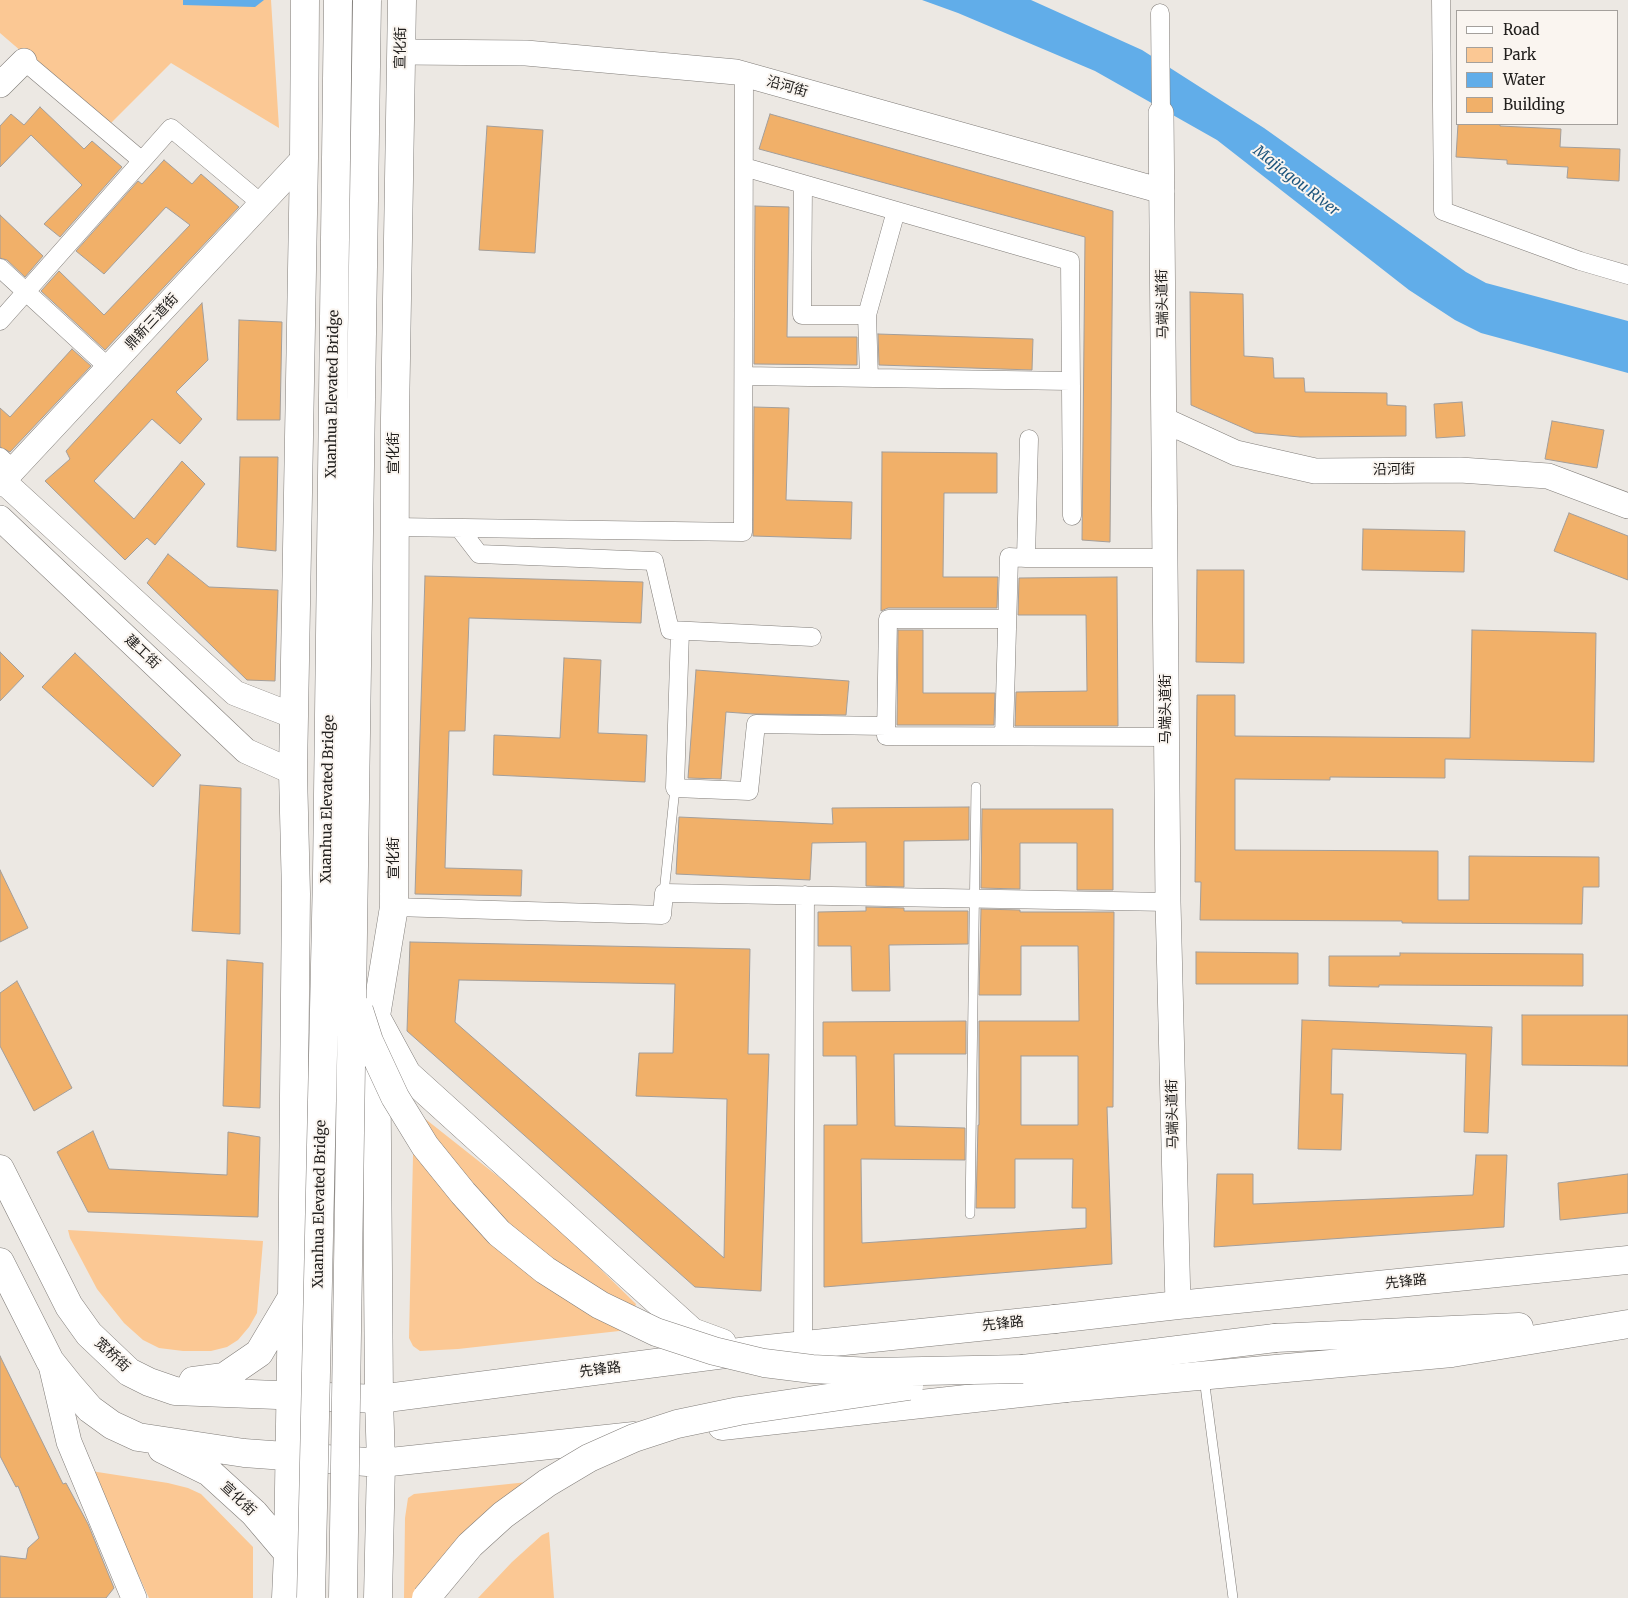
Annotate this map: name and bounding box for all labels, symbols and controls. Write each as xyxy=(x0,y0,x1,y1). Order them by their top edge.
legend xyxy=(1456,10,1618,125)
text: Road xyxy=(1503,20,1539,39)
street label: 宣化街 xyxy=(392,27,410,69)
text: Park xyxy=(1503,45,1536,64)
text: Water xyxy=(1503,70,1545,89)
street label: 沿河街 xyxy=(764,73,810,101)
text: Building xyxy=(1503,95,1565,114)
water label: Majiagou River xyxy=(1250,142,1342,220)
street label: 马端头道街 xyxy=(1154,269,1172,339)
street label: 鼎新三道街 xyxy=(122,291,182,353)
street label: Xuanhua Elevated Bridge xyxy=(323,310,343,478)
street label: 宣化街 xyxy=(386,432,402,474)
street label: 沿河街 xyxy=(1373,461,1415,479)
street label: 建工街 xyxy=(121,632,163,672)
street label: 马端头道街 xyxy=(1158,674,1174,744)
street label: Xuanhua Elevated Bridge xyxy=(318,715,338,883)
street label: 宣化街 xyxy=(386,837,402,879)
street label: 马端头道街 xyxy=(1164,1079,1182,1149)
street label: Xuanhua Elevated Bridge xyxy=(310,1120,330,1288)
street label: 先锋路 xyxy=(1384,1271,1428,1293)
street label: 先锋路 xyxy=(981,1313,1025,1335)
street label: 宽桥街 xyxy=(91,1335,133,1375)
street label: 先锋路 xyxy=(578,1359,622,1381)
street label: 宣化街 xyxy=(217,1479,259,1519)

